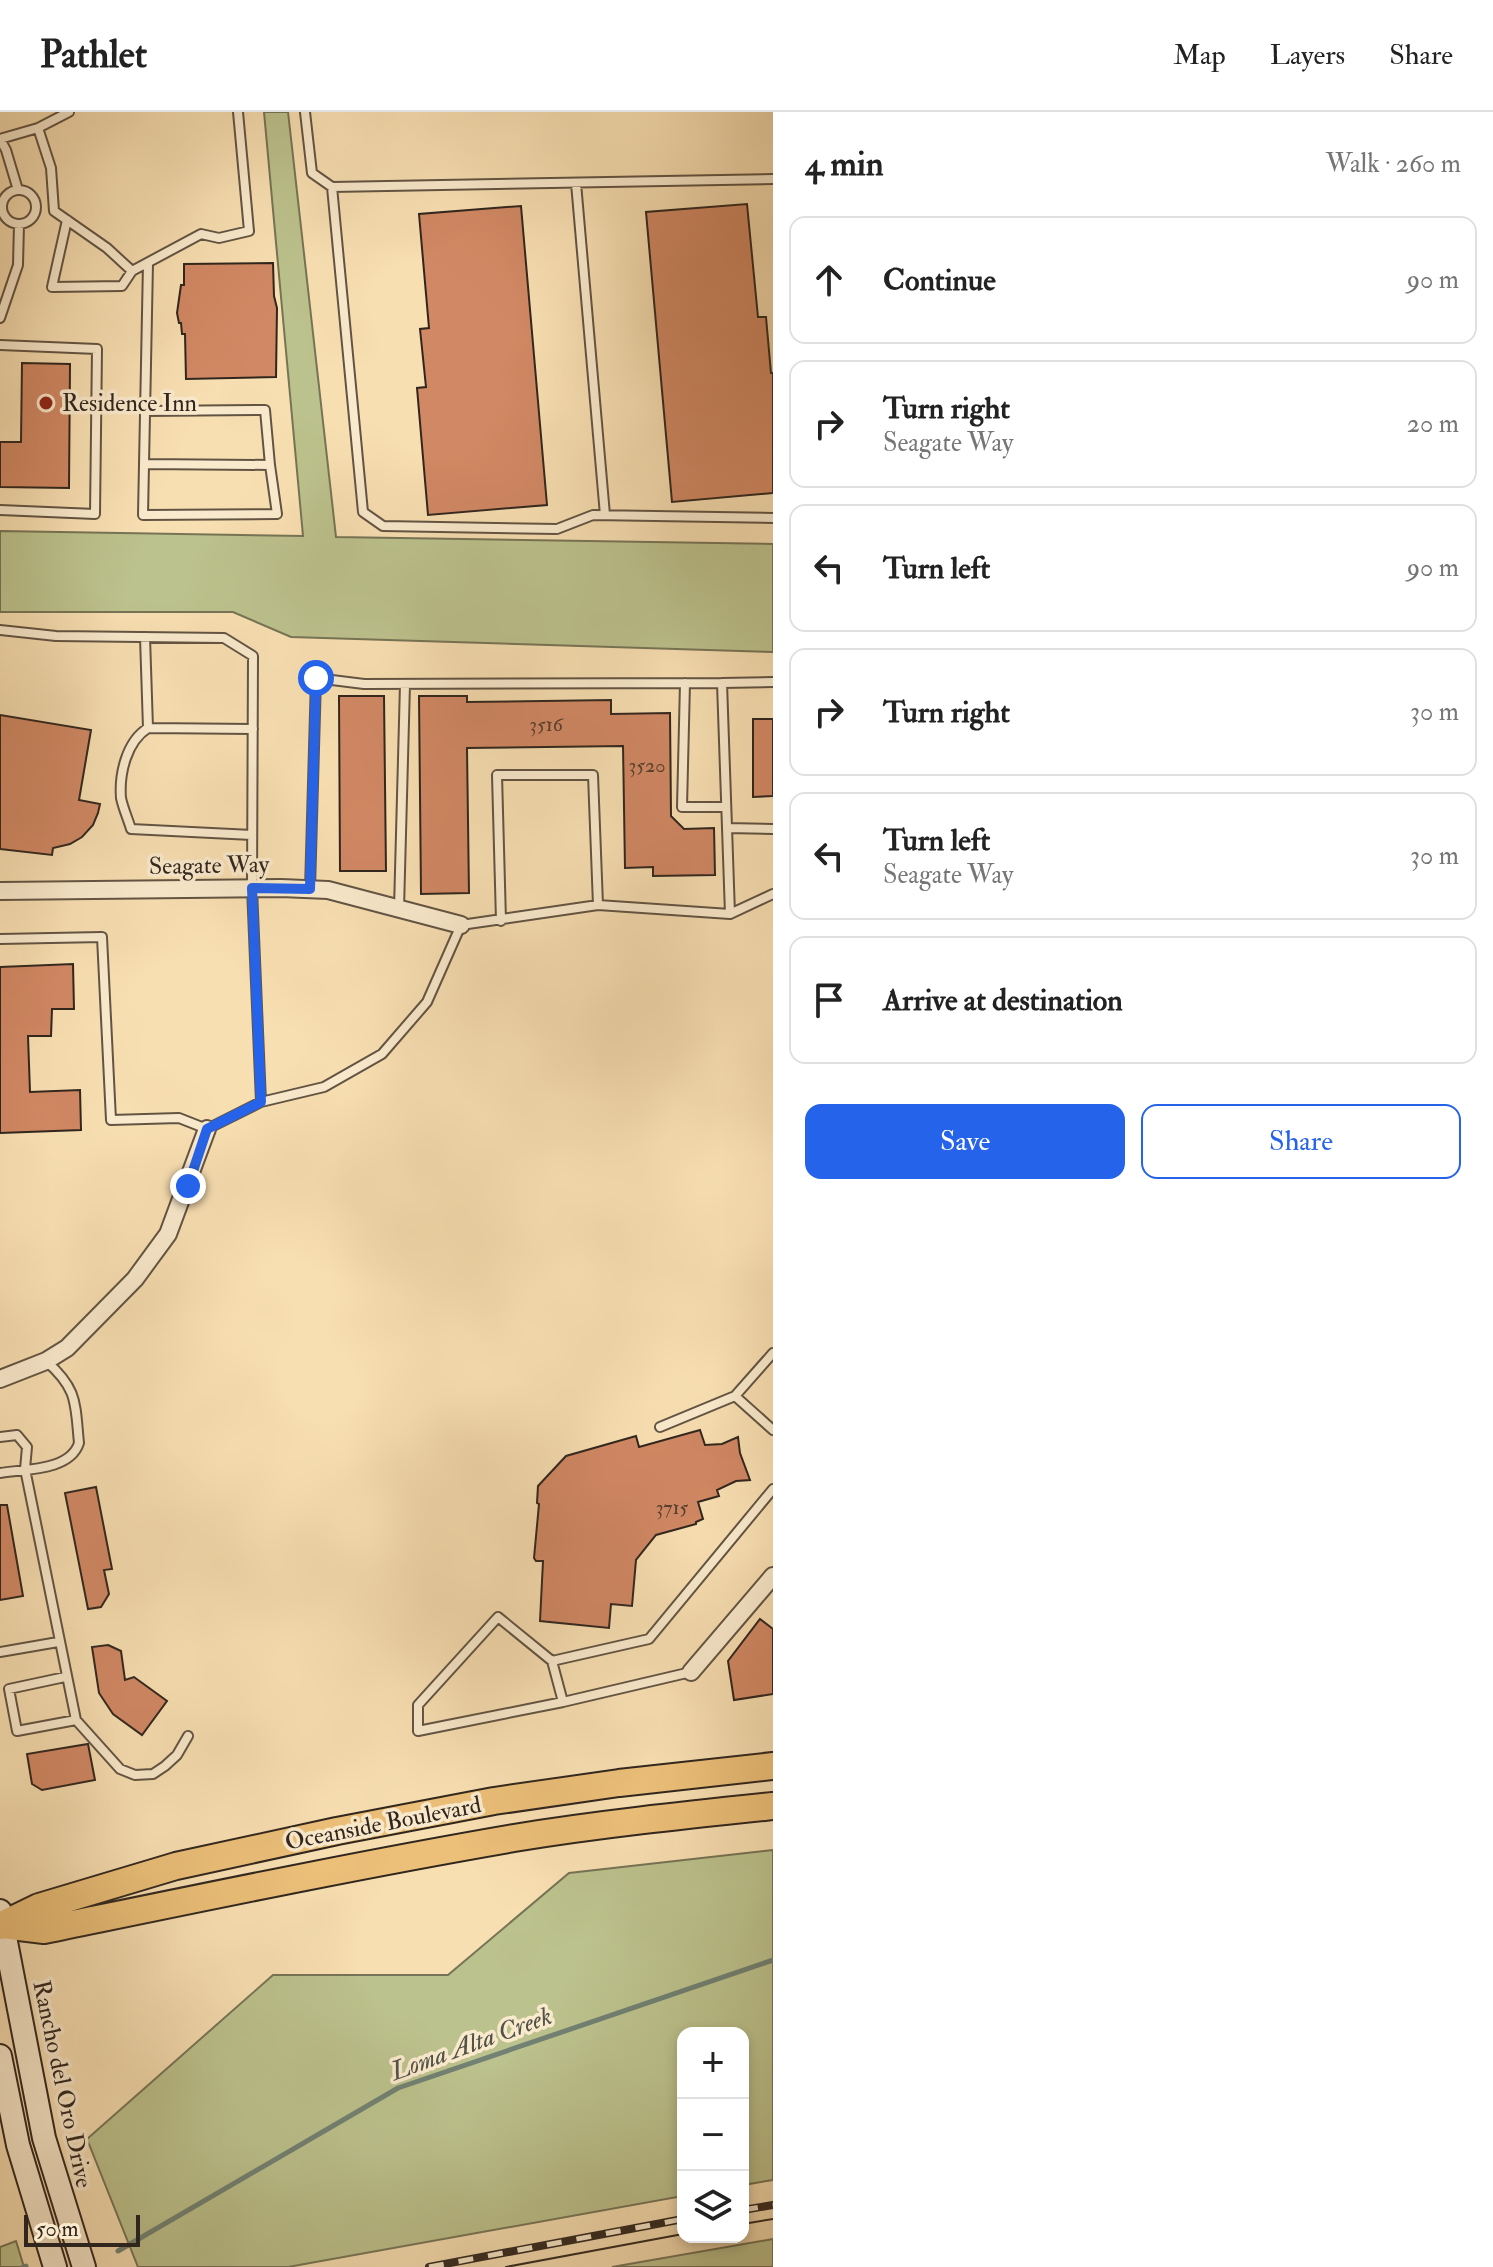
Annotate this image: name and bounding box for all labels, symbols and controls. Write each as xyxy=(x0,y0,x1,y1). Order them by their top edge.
text: Pathlet xyxy=(40,31,147,79)
text: Map xyxy=(1173,38,1226,73)
text: Layers xyxy=(1270,38,1345,73)
text: Share xyxy=(1389,38,1453,73)
text: 4 min xyxy=(805,143,883,186)
text: Walk · 260 m xyxy=(1326,148,1461,180)
icon: ahead xyxy=(807,258,851,302)
text: Continue xyxy=(883,262,996,299)
text: 90 m xyxy=(1407,264,1459,296)
place label: Residence Inn xyxy=(62,388,197,419)
text: Turn right xyxy=(883,390,1010,427)
marker: Residence Inn xyxy=(37,394,55,412)
icon: right xyxy=(807,402,851,446)
text: 20 m xyxy=(1407,408,1459,440)
text: Seagate Way xyxy=(883,427,1013,459)
icon: left xyxy=(807,546,851,590)
text: Turn left xyxy=(883,550,990,587)
text: 90 m xyxy=(1407,552,1459,584)
route start xyxy=(298,660,334,696)
icon: right xyxy=(807,690,851,734)
text: Turn right xyxy=(883,694,1010,731)
text: 30 m xyxy=(1410,696,1459,728)
house number: 3516 xyxy=(529,712,564,737)
house number: 3520 xyxy=(629,753,665,778)
text: Turn left xyxy=(883,822,990,859)
icon: left xyxy=(807,834,851,878)
text: 30 m xyxy=(1410,840,1459,872)
street label: Seagate Way xyxy=(149,849,270,882)
text: Seagate Way xyxy=(883,859,1013,891)
icon: arrive xyxy=(807,978,851,1022)
text: Arrive at destination xyxy=(883,982,1123,1019)
button: Save xyxy=(805,1104,1125,1179)
button: Share xyxy=(1141,1104,1461,1179)
route end xyxy=(170,1168,206,1204)
house number: 3715 xyxy=(656,1495,689,1520)
street label: Oceanside Boulevard xyxy=(282,1789,484,1858)
street label: Rancho del Oro Drive xyxy=(25,1978,100,2191)
water label: Loma Alta Creek xyxy=(385,2000,556,2088)
map controls xyxy=(677,2027,749,2243)
button: + xyxy=(677,2027,749,2099)
button: − xyxy=(677,2099,749,2171)
button: layers xyxy=(677,2171,749,2243)
scale bar xyxy=(24,2211,140,2247)
text: 50 m xyxy=(36,2215,78,2243)

